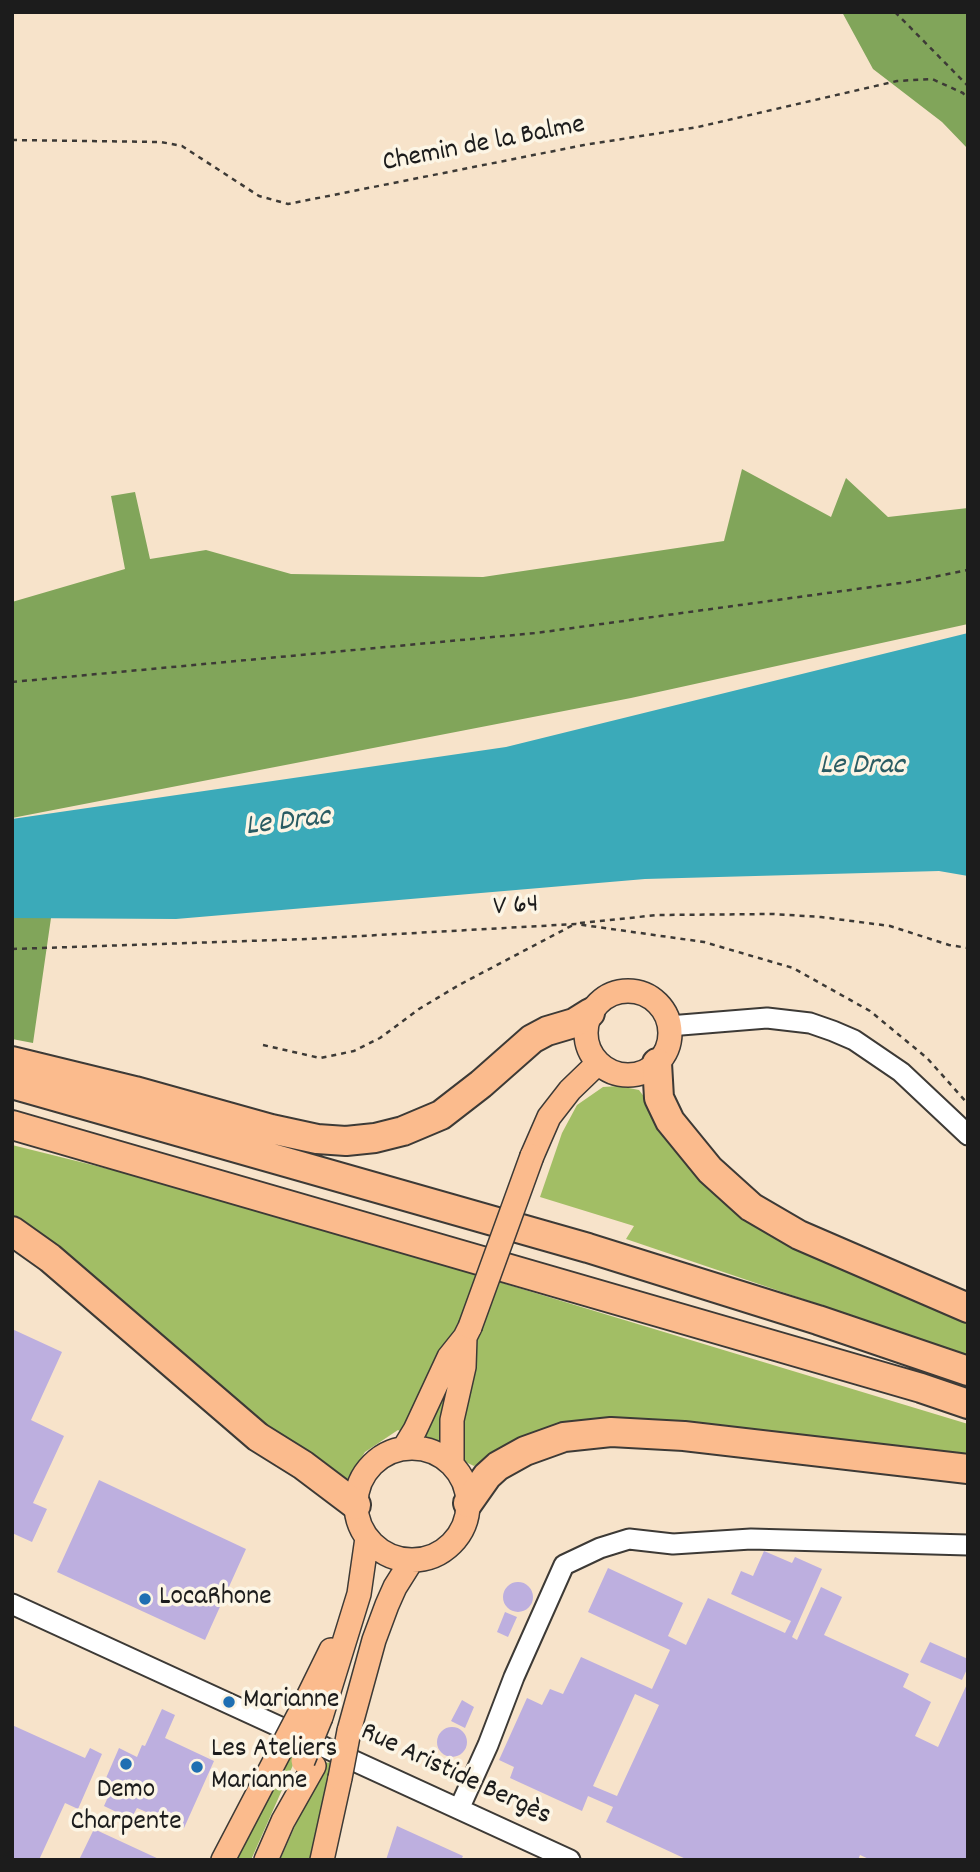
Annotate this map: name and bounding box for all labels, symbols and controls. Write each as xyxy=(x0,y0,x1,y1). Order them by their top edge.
street label: Chemin de la Balme xyxy=(380,110,588,182)
water label: Le Drac xyxy=(819,750,905,786)
water label: Le Drac xyxy=(244,801,332,847)
street label: V 64 xyxy=(492,890,540,926)
place label: LocaRhone xyxy=(159,1582,271,1616)
marker: LocaRhone xyxy=(137,1591,153,1607)
place label: Marianne xyxy=(243,1685,339,1719)
marker: Marianne xyxy=(221,1694,237,1710)
street label: Rue Aristide Bergès xyxy=(354,1717,556,1835)
place label: Les Ateliers Marianne xyxy=(211,1734,337,1800)
marker: Demo Charpente xyxy=(118,1756,134,1772)
marker: Les Ateliers Marianne xyxy=(189,1759,205,1775)
place label: Demo Charpente xyxy=(71,1775,181,1841)

